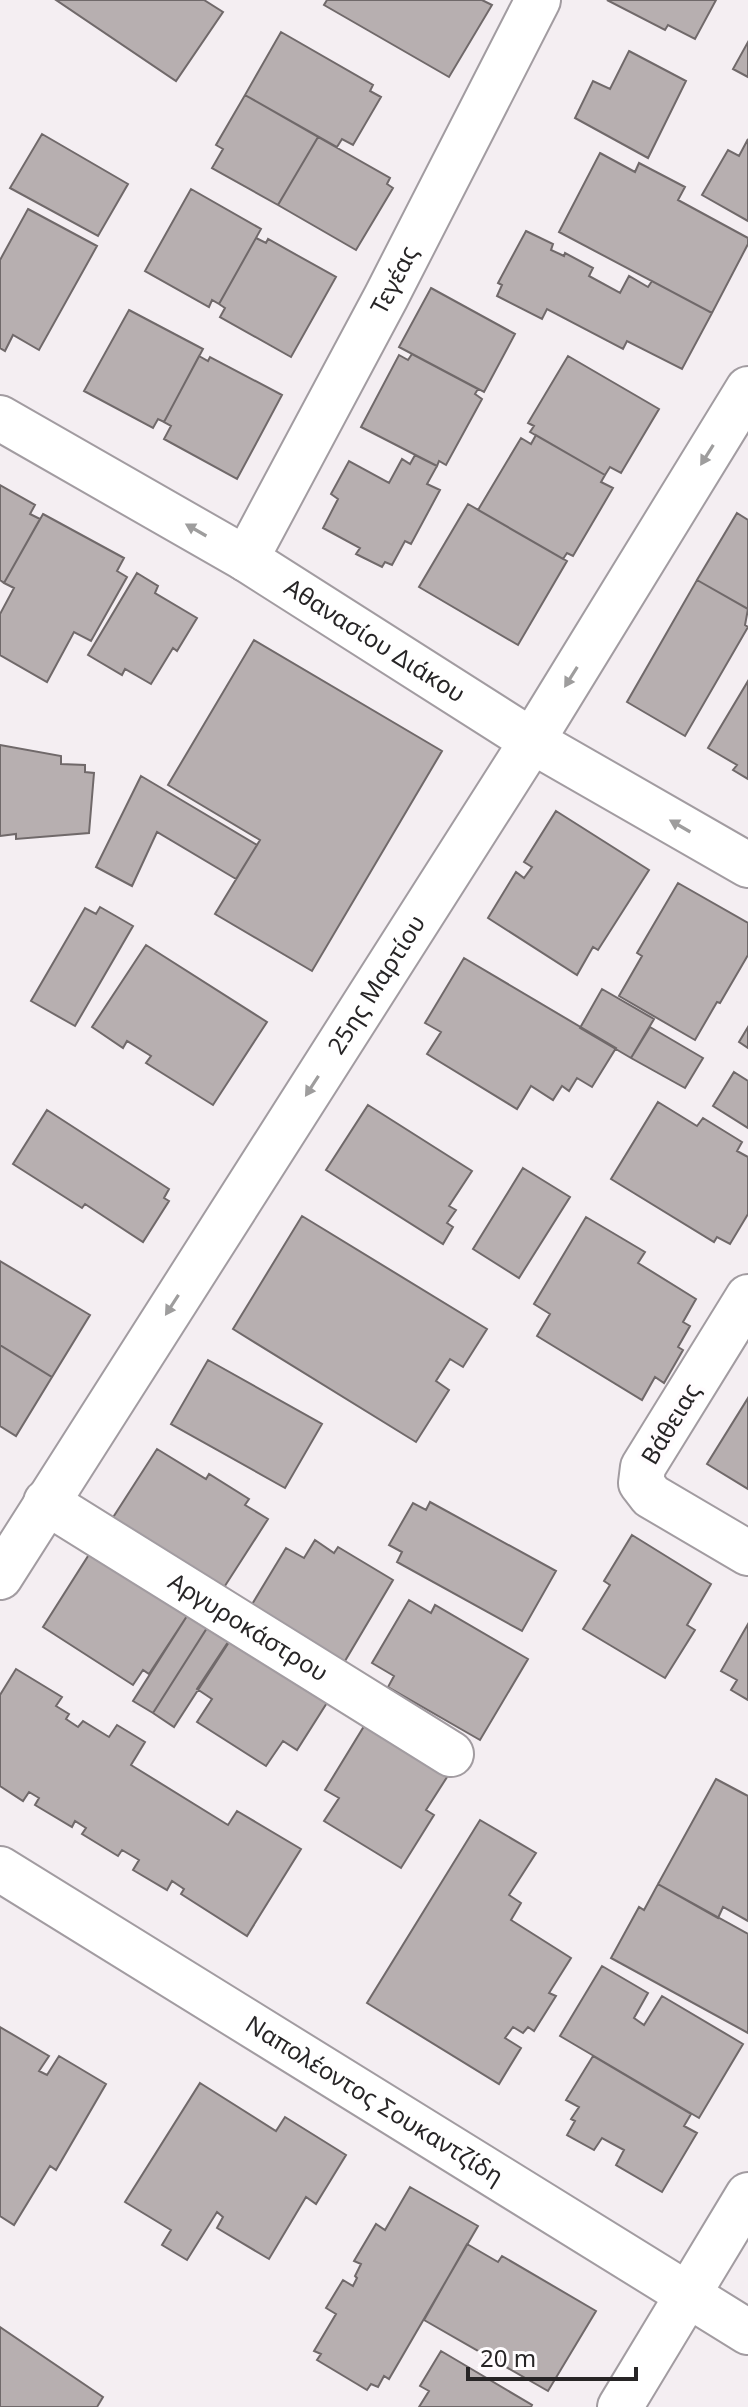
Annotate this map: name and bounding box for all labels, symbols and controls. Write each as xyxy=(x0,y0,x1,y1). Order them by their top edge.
street label: Τεγέας xyxy=(362,240,425,319)
one-way arrow xyxy=(701,444,715,466)
one-way arrow xyxy=(185,523,207,537)
street label: Αθανασίου Διάκου xyxy=(279,570,472,709)
one-way arrow xyxy=(565,666,579,688)
one-way arrow xyxy=(669,819,692,833)
street label: 25ης Μαρτίου xyxy=(319,908,432,1060)
one-way arrow xyxy=(304,1075,319,1096)
one-way arrow xyxy=(165,1294,180,1316)
street label: Βάθειας xyxy=(633,1376,707,1470)
street label: Αργυροκάστρου xyxy=(163,1564,335,1689)
street label: Ναπολέοντος Σουκαντζίδη xyxy=(240,2007,510,2192)
scale bar xyxy=(468,2331,636,2381)
text: 20 m xyxy=(480,2341,536,2374)

